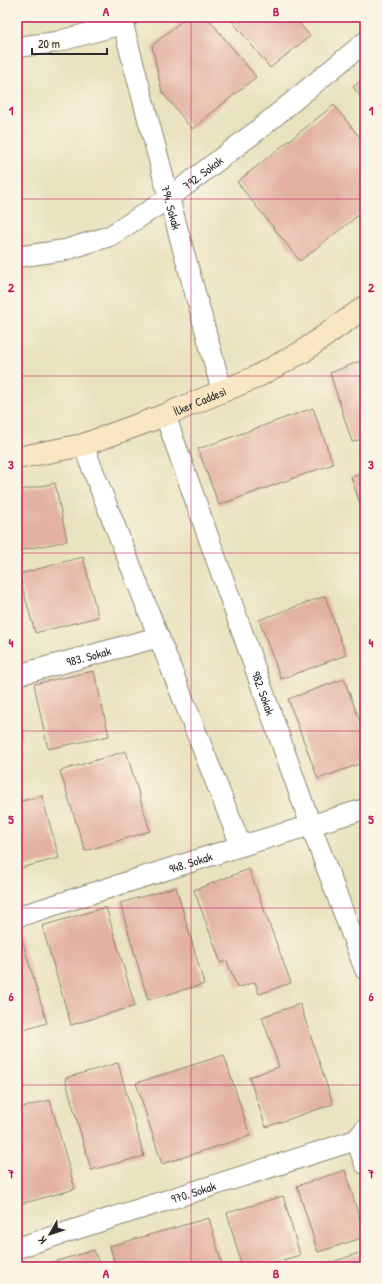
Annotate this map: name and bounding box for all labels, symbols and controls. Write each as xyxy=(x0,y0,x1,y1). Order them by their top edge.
text: A xyxy=(103,2,110,20)
text: B xyxy=(273,2,280,20)
scale bar xyxy=(32,30,107,56)
text: 20 m xyxy=(38,35,60,52)
text: 1 xyxy=(9,101,14,119)
text: 1 xyxy=(369,101,374,119)
street label: 792. Sokak xyxy=(179,152,226,193)
street label: 794. Sokak xyxy=(157,183,186,231)
text: 2 xyxy=(8,278,15,296)
text: 2 xyxy=(368,278,375,296)
street label: İlker Caddesi xyxy=(170,382,229,419)
text: 3 xyxy=(8,455,14,473)
text: 3 xyxy=(368,455,374,473)
text: 4 xyxy=(9,633,14,651)
text: 4 xyxy=(369,633,374,651)
street label: 983. Sokak xyxy=(64,642,113,670)
street label: 982. Sokak xyxy=(248,669,279,717)
text: 5 xyxy=(8,810,14,828)
text: 5 xyxy=(368,810,374,828)
street label: 948. Sokak xyxy=(167,847,214,877)
text: 6 xyxy=(8,987,14,1005)
text: 6 xyxy=(368,987,374,1005)
text: 7 xyxy=(7,1164,15,1182)
text: 7 xyxy=(367,1164,375,1182)
street label: 970. Sokak xyxy=(169,1177,218,1207)
north arrow xyxy=(30,1214,70,1254)
text: K xyxy=(35,1233,49,1247)
text: A xyxy=(103,1264,110,1282)
text: B xyxy=(273,1264,280,1282)

